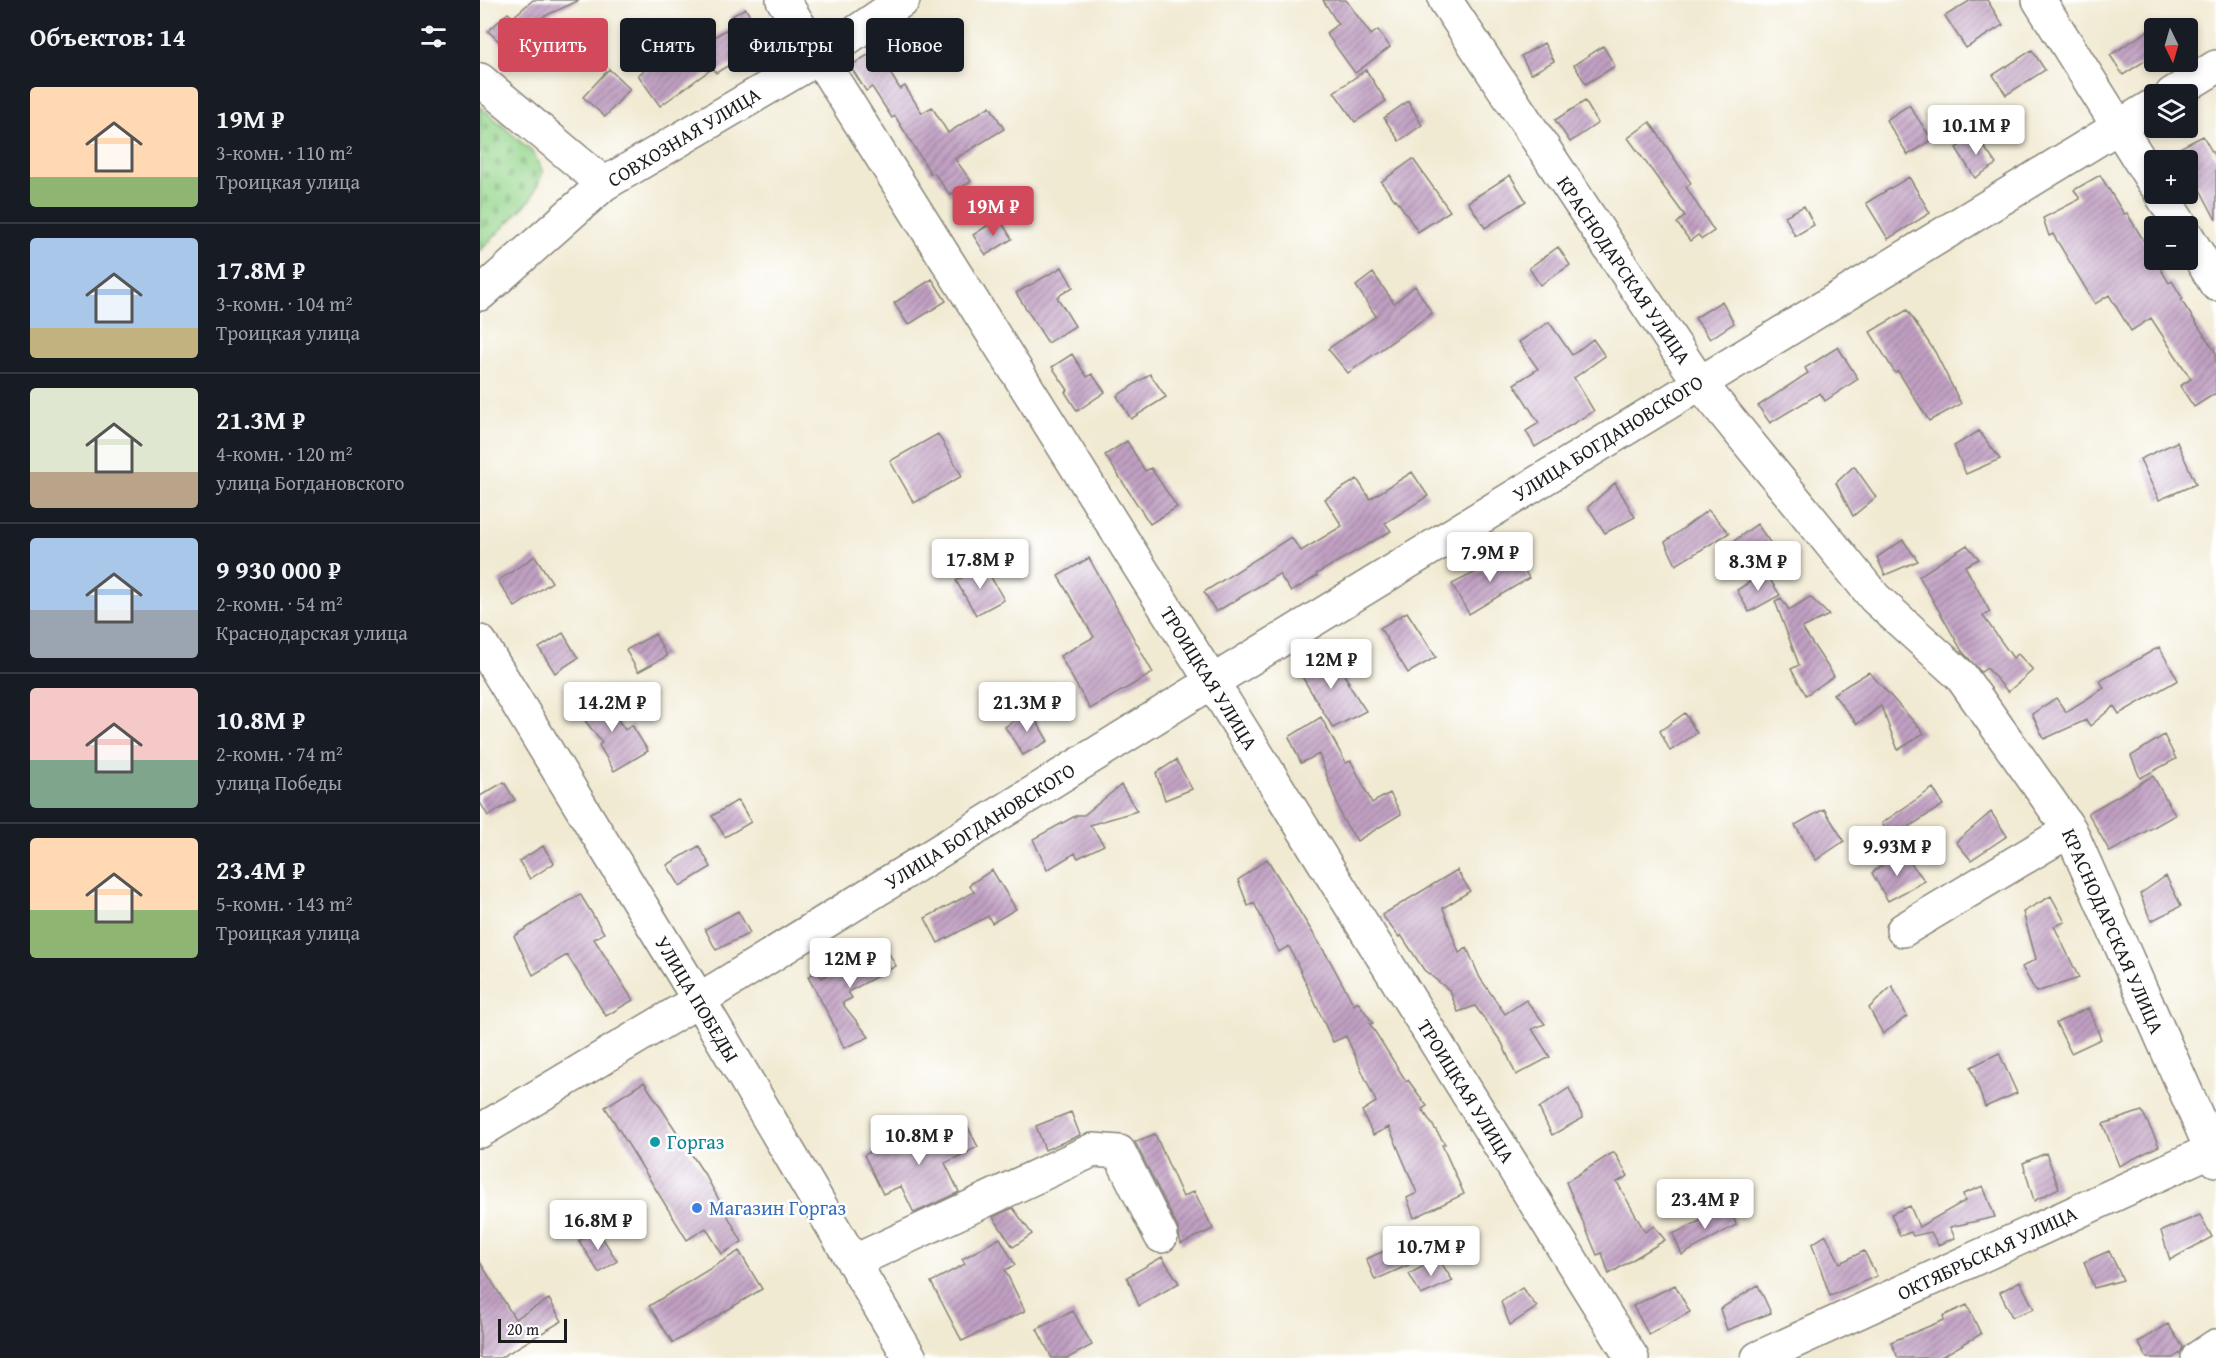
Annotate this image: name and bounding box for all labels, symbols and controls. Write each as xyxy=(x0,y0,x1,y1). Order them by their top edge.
text: Объектов: 14 xyxy=(30,17,186,56)
chip: Купить xyxy=(498,18,608,72)
chip: Снять xyxy=(620,18,716,72)
chip: Фильтры xyxy=(728,18,854,72)
chip: Новое xyxy=(866,18,964,72)
north arrow xyxy=(2144,18,2198,72)
map controls xyxy=(2144,18,2198,270)
icon: filters xyxy=(417,20,450,53)
street label: СОВХОЗНАЯ УЛИЦА xyxy=(602,79,766,194)
button: layers xyxy=(2144,84,2198,138)
text: 19M ₽ xyxy=(216,99,285,138)
pin: 10.1M ₽ xyxy=(1921,105,2031,156)
text: 10.1M ₽ xyxy=(1942,110,2010,139)
icon: home xyxy=(78,111,150,183)
text: 3-комн. · 110 m² xyxy=(216,138,352,167)
button: + xyxy=(2144,150,2198,204)
text: Троицкая улица xyxy=(216,167,360,196)
street label: КРАСНОДАРСКАЯ УЛИЦА xyxy=(1550,170,1698,370)
pin: 19M ₽ xyxy=(951,186,1035,237)
text: 19M ₽ xyxy=(967,191,1019,220)
button: − xyxy=(2144,216,2198,270)
text: 17.8M ₽ xyxy=(216,250,305,289)
icon: home xyxy=(78,262,150,334)
text: 3-комн. · 104 m² xyxy=(216,289,352,318)
text: Троицкая улица xyxy=(216,318,360,347)
street label: УЛИЦА БОГДАНОВСКОГО xyxy=(1507,367,1709,508)
text: 21.3M ₽ xyxy=(216,400,305,439)
icon: home xyxy=(78,412,150,484)
text: 4-комн. · 120 m² xyxy=(216,439,352,468)
text: улица Богдановского xyxy=(216,468,405,497)
pin: 7.9M ₽ xyxy=(1441,532,1539,583)
text: 7.9M ₽ xyxy=(1461,537,1519,566)
pin: 17.8M ₽ xyxy=(925,539,1035,590)
pin: 8.3M ₽ xyxy=(1709,541,1807,592)
text: 17.8M ₽ xyxy=(946,544,1014,573)
text: 8.3M ₽ xyxy=(1729,546,1787,575)
text: 9 930 000 ₽ xyxy=(216,550,341,589)
icon: home xyxy=(78,562,150,634)
text: 2-комн. · 54 m² xyxy=(216,589,343,618)
street label: ТРОИЦКАЯ УЛИЦА xyxy=(1154,600,1265,755)
text: Краснодарская улица xyxy=(216,618,408,647)
pin: 12M ₽ xyxy=(1289,639,1373,690)
text: 12M ₽ xyxy=(1305,644,1357,673)
pin: 14.2M ₽ xyxy=(557,682,667,733)
pin: 21.3M ₽ xyxy=(972,682,1082,733)
text: 14.2M ₽ xyxy=(578,687,646,716)
text: 21.3M ₽ xyxy=(993,687,1061,716)
text: 10.8M ₽ xyxy=(216,700,305,739)
icon: home xyxy=(78,712,150,784)
text: 2-комн. · 74 m² xyxy=(216,739,343,768)
street label: УЛИЦА БОГДАНОВСКОГО xyxy=(879,755,1081,896)
text: улица Победы xyxy=(216,768,342,797)
street label: КРАСНОДАРСКАЯ УЛИЦА xyxy=(2055,824,2172,1038)
pin: 9.93M ₽ xyxy=(1842,826,1952,877)
text: 9.93M ₽ xyxy=(1863,831,1931,860)
text: 23.4M ₽ xyxy=(216,850,305,889)
icon: home xyxy=(78,862,150,934)
text: 5-комн. · 143 m² xyxy=(216,889,352,918)
text: Троицкая улица xyxy=(216,918,360,947)
street label: УЛИЦА ПОБЕДЫ xyxy=(648,930,747,1067)
pin: 12M ₽ xyxy=(808,938,892,989)
text: 12M ₽ xyxy=(824,943,876,972)
street label: ТРОИЦКАЯ УЛИЦА xyxy=(1411,1013,1522,1168)
pin: 10.8M ₽ xyxy=(864,1115,974,1166)
text: 10.8M ₽ xyxy=(885,1120,953,1149)
place label: Горгаз xyxy=(667,1127,724,1156)
marker: Горгаз xyxy=(648,1135,662,1149)
pin: 23.4M ₽ xyxy=(1650,1179,1760,1230)
text: 23.4M ₽ xyxy=(1671,1184,1739,1213)
place label: Магазин Горгаз xyxy=(709,1193,846,1222)
street label: ОКТЯБРЬСКАЯ УЛИЦА xyxy=(1892,1198,2081,1307)
pin: 16.8M ₽ xyxy=(543,1200,653,1251)
marker: Магазин Горгаз xyxy=(690,1201,704,1215)
text: 16.8M ₽ xyxy=(564,1205,632,1234)
pin: 10.7M ₽ xyxy=(1376,1226,1486,1277)
text: 10.7M ₽ xyxy=(1397,1231,1465,1260)
scale bar xyxy=(498,1316,567,1344)
text: 20 m xyxy=(507,1317,539,1341)

